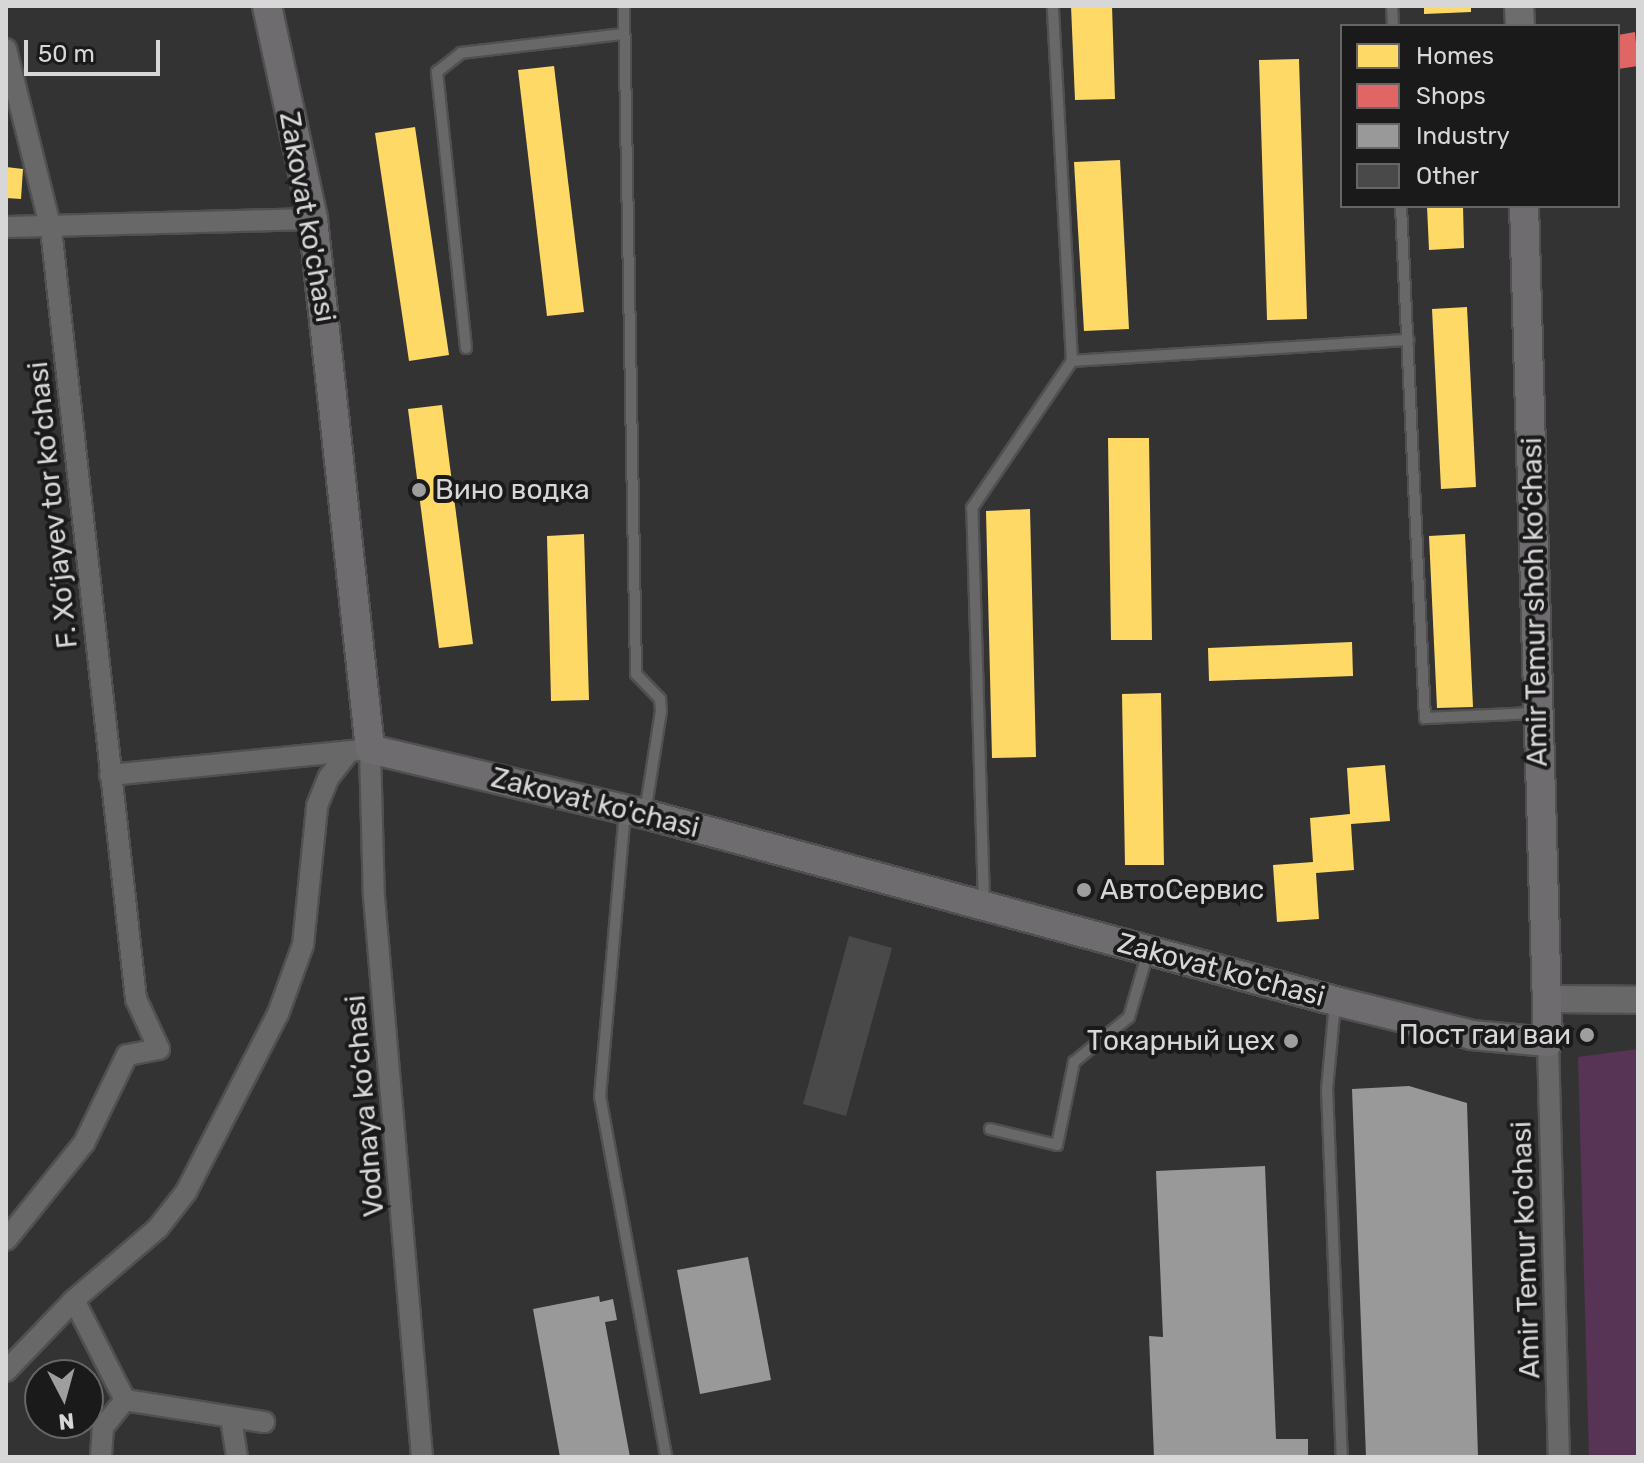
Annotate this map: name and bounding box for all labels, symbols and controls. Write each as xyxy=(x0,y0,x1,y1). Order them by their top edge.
scale bar xyxy=(28,24,164,74)
legend xyxy=(1340,24,1620,208)
text: 50 m xyxy=(38,40,95,68)
text: Homes xyxy=(1416,42,1494,70)
text: Shops xyxy=(1416,82,1486,110)
street label: Zakovat ko'chasi xyxy=(272,109,342,325)
text: Industry xyxy=(1416,122,1510,150)
text: Other xyxy=(1416,162,1479,190)
street label: F. Xo‘jayev tor ko‘chasi xyxy=(21,359,85,651)
street label: Amir Temur shoh ko‘chasi xyxy=(1515,436,1555,768)
place label: Вино водка xyxy=(435,473,590,507)
marker: Вино водка xyxy=(410,481,428,499)
street label: Zakovat ko'chasi xyxy=(488,761,702,845)
place label: АвтоСервис xyxy=(1100,873,1264,907)
marker: АвтоСервис xyxy=(1075,881,1093,899)
street label: Zakovat ko'chasi xyxy=(1114,926,1328,1014)
street label: Vodnaya ko‘chasi xyxy=(339,994,391,1218)
place label: Пост гаи ваи xyxy=(1399,1018,1571,1052)
place label: Токарный цех xyxy=(1087,1024,1275,1058)
marker: Пост гаи ваи xyxy=(1578,1026,1596,1044)
marker: Токарный цех xyxy=(1282,1032,1300,1050)
street label: Amir Temur ko'chasi xyxy=(1505,1120,1547,1380)
north arrow xyxy=(24,1359,104,1439)
text: N xyxy=(57,1407,76,1436)

